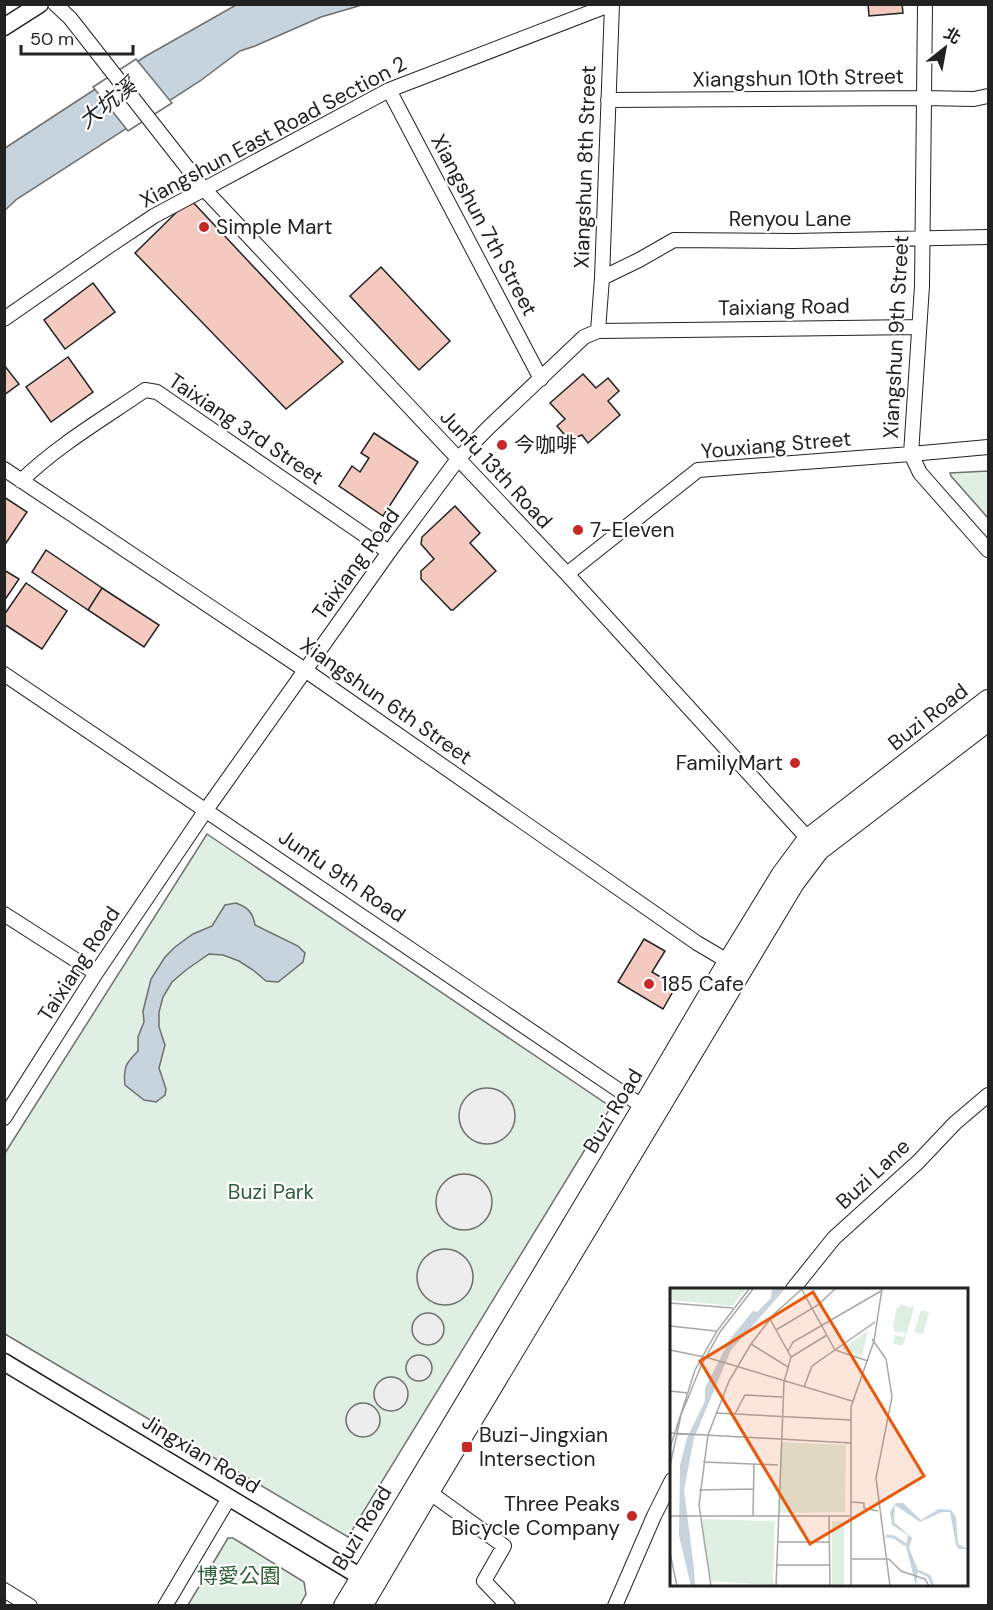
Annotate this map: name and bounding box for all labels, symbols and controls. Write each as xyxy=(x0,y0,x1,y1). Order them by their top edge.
scale bar xyxy=(21,18,134,56)
north arrow xyxy=(915,18,975,78)
text: 北 xyxy=(940,22,965,49)
text: 50 m xyxy=(30,27,74,51)
street label: Xiangshun East Road Section 2 xyxy=(135,50,411,214)
street label: Xiangshun 10th Street xyxy=(692,62,904,94)
street label: Xiangshun 8th Street xyxy=(567,65,603,269)
water label: 大坑溪 xyxy=(72,70,145,135)
street label: Xiangshun 7th Street xyxy=(424,129,544,321)
street label: Renyou Lane xyxy=(729,205,851,233)
place label: Simple Mart xyxy=(216,213,332,241)
marker: Simple Mart xyxy=(197,220,211,234)
street label: Xiangshun 9th Street xyxy=(877,235,915,439)
street label: Taixiang Road xyxy=(718,292,850,322)
street label: Taixiang 3rd Street xyxy=(163,367,329,491)
street label: Junfu 13th Road xyxy=(434,403,558,535)
street label: Youxiang Street xyxy=(700,424,852,466)
place label: 今咖啡 xyxy=(514,431,577,459)
marker: 今咖啡 xyxy=(495,438,509,452)
street label: Taixiang Road xyxy=(306,502,406,626)
place label: 7-Eleven xyxy=(590,516,674,544)
marker: 7-Eleven xyxy=(571,523,585,537)
street label: Xiangshun 6th Street xyxy=(294,631,478,771)
street label: Buzi Road xyxy=(882,677,974,757)
place label: FamilyMart xyxy=(676,749,783,777)
marker: FamilyMart xyxy=(788,756,802,770)
street label: Junfu 9th Road xyxy=(273,823,411,929)
street label: Taixiang Road xyxy=(31,901,127,1027)
place label: 185 Cafe xyxy=(661,970,744,998)
marker: 185 Cafe xyxy=(642,977,656,991)
street label: Buzi Road xyxy=(577,1064,649,1158)
street label: Buzi Lane xyxy=(830,1133,916,1215)
park label: Buzi Park xyxy=(228,1178,315,1206)
inset map xyxy=(670,1288,969,1586)
street label: Jingxian Road xyxy=(137,1408,265,1500)
place label: Buzi-Jingxian Intersection xyxy=(479,1421,608,1473)
marker: Buzi-Jingxian Intersection xyxy=(460,1440,474,1454)
street label: Buzi Road xyxy=(326,1481,398,1575)
place label: Three Peaks Bicycle Company xyxy=(451,1490,620,1542)
marker: Three Peaks Bicycle Company xyxy=(625,1509,639,1523)
park label: 博愛公園 xyxy=(197,1562,281,1590)

